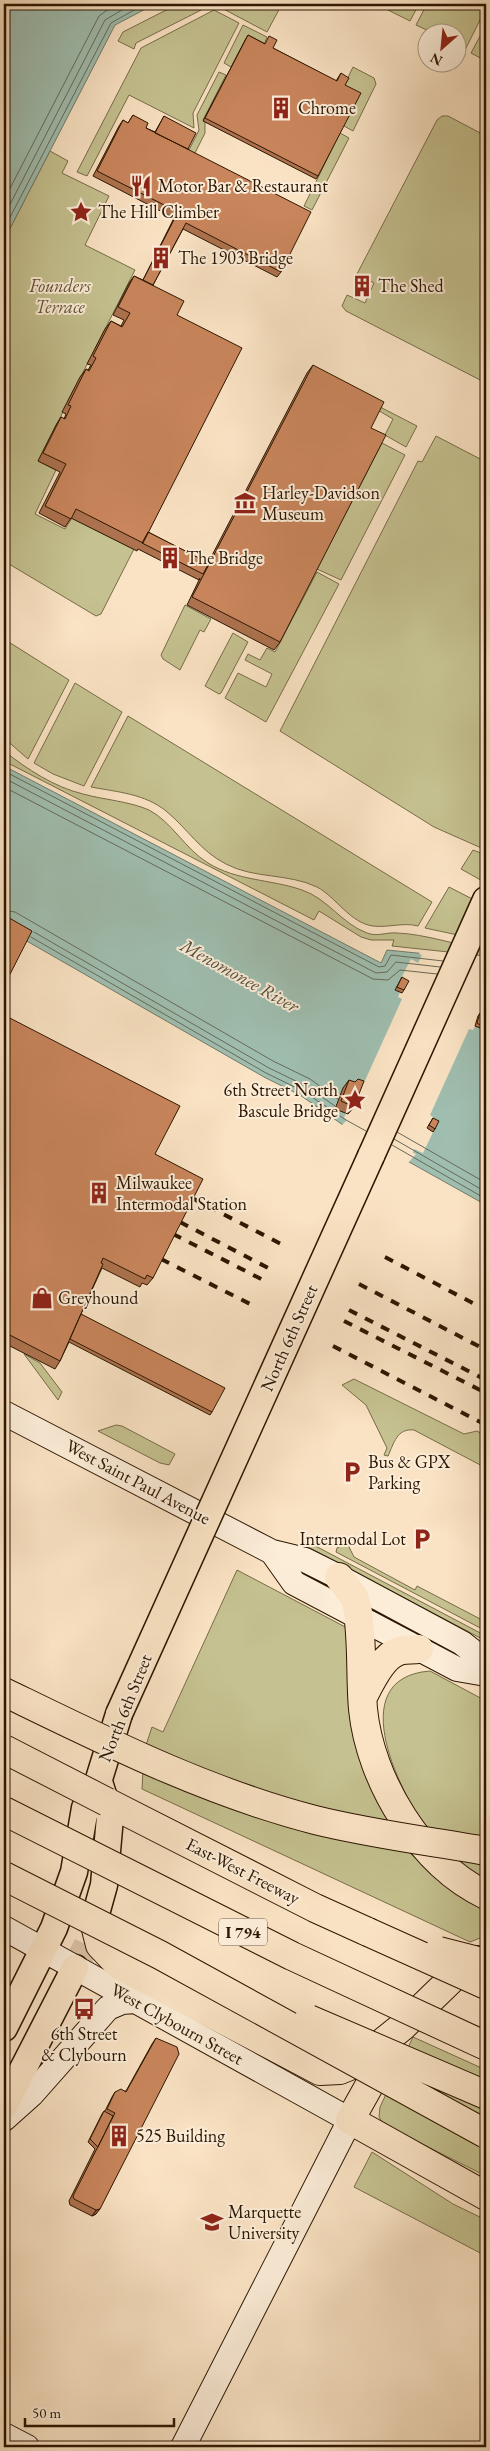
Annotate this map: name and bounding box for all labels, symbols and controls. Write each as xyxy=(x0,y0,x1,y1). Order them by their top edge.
north arrow xyxy=(418,22,468,72)
text: N xyxy=(426,49,445,70)
building icon: Chrome xyxy=(268,95,294,121)
place label: Chrome xyxy=(298,96,356,119)
restaurant icon: Motor Bar & Restaurant xyxy=(128,173,154,199)
place label: Motor Bar & Restaurant xyxy=(158,174,328,197)
place icon: The Hill Climber xyxy=(68,199,94,225)
place label: The Hill Climber xyxy=(98,200,219,223)
building icon: The 1903 Bridge xyxy=(148,245,174,271)
place label: The 1903 Bridge xyxy=(178,246,293,269)
building icon: The Shed xyxy=(349,273,375,299)
park label: Founders Terrace xyxy=(28,274,92,318)
place label: The Shed xyxy=(378,274,444,297)
place label: Harley-Davidson Museum xyxy=(262,481,380,525)
museum icon: Harley-Davidson Museum xyxy=(232,490,258,516)
building icon: The Bridge xyxy=(157,545,183,571)
place label: The Bridge xyxy=(186,546,263,569)
water label: Menomonee River xyxy=(175,932,304,1019)
place label: 6th Street North Bascule Bridge xyxy=(224,1078,338,1122)
place icon: 6th Street North Bascule Bridge xyxy=(342,1087,368,1113)
place label: Milwaukee Intermodal Station xyxy=(116,1171,248,1215)
building icon: Milwaukee Intermodal Station xyxy=(86,1180,112,1206)
street label: North 6th Street xyxy=(255,1281,322,1395)
shop icon: Greyhound xyxy=(29,1285,55,1311)
place label: Greyhound xyxy=(58,1286,139,1309)
street label: West Saint Paul Avenue xyxy=(62,1434,215,1529)
place label: Bus & GPX Parking xyxy=(368,1450,451,1494)
parking icon: Bus & GPX Parking xyxy=(339,1459,365,1485)
parking icon: Intermodal Lot xyxy=(409,1526,435,1552)
place label: Intermodal Lot xyxy=(299,1527,406,1550)
street label: North 6th Street xyxy=(92,1650,157,1765)
street label: East-West Freeway xyxy=(182,1832,304,1909)
road number: I 794 xyxy=(219,1918,267,1945)
street label: West Clybourn Street xyxy=(107,1978,248,2070)
bus stop icon: 6th Street & Clybourn xyxy=(71,1996,97,2022)
place label: 6th Street & Clybourn xyxy=(41,2022,127,2066)
building icon: 525 Building xyxy=(106,2123,132,2149)
place label: 525 Building xyxy=(136,2124,225,2147)
place label: Marquette University xyxy=(228,2200,301,2244)
school or university icon: Marquette University xyxy=(199,2209,225,2235)
scale bar xyxy=(25,2396,174,2428)
text: 50 m xyxy=(32,2403,61,2422)

